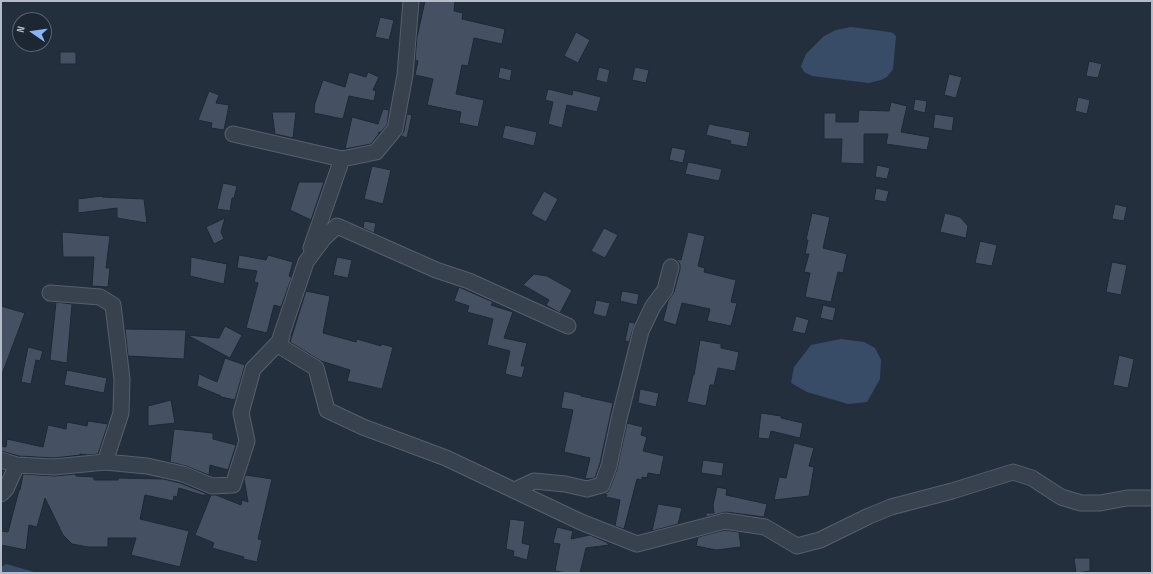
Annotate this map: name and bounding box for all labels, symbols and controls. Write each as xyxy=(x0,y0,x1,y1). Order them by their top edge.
north arrow xyxy=(12,12,52,52)
text: N xyxy=(14,25,28,34)

